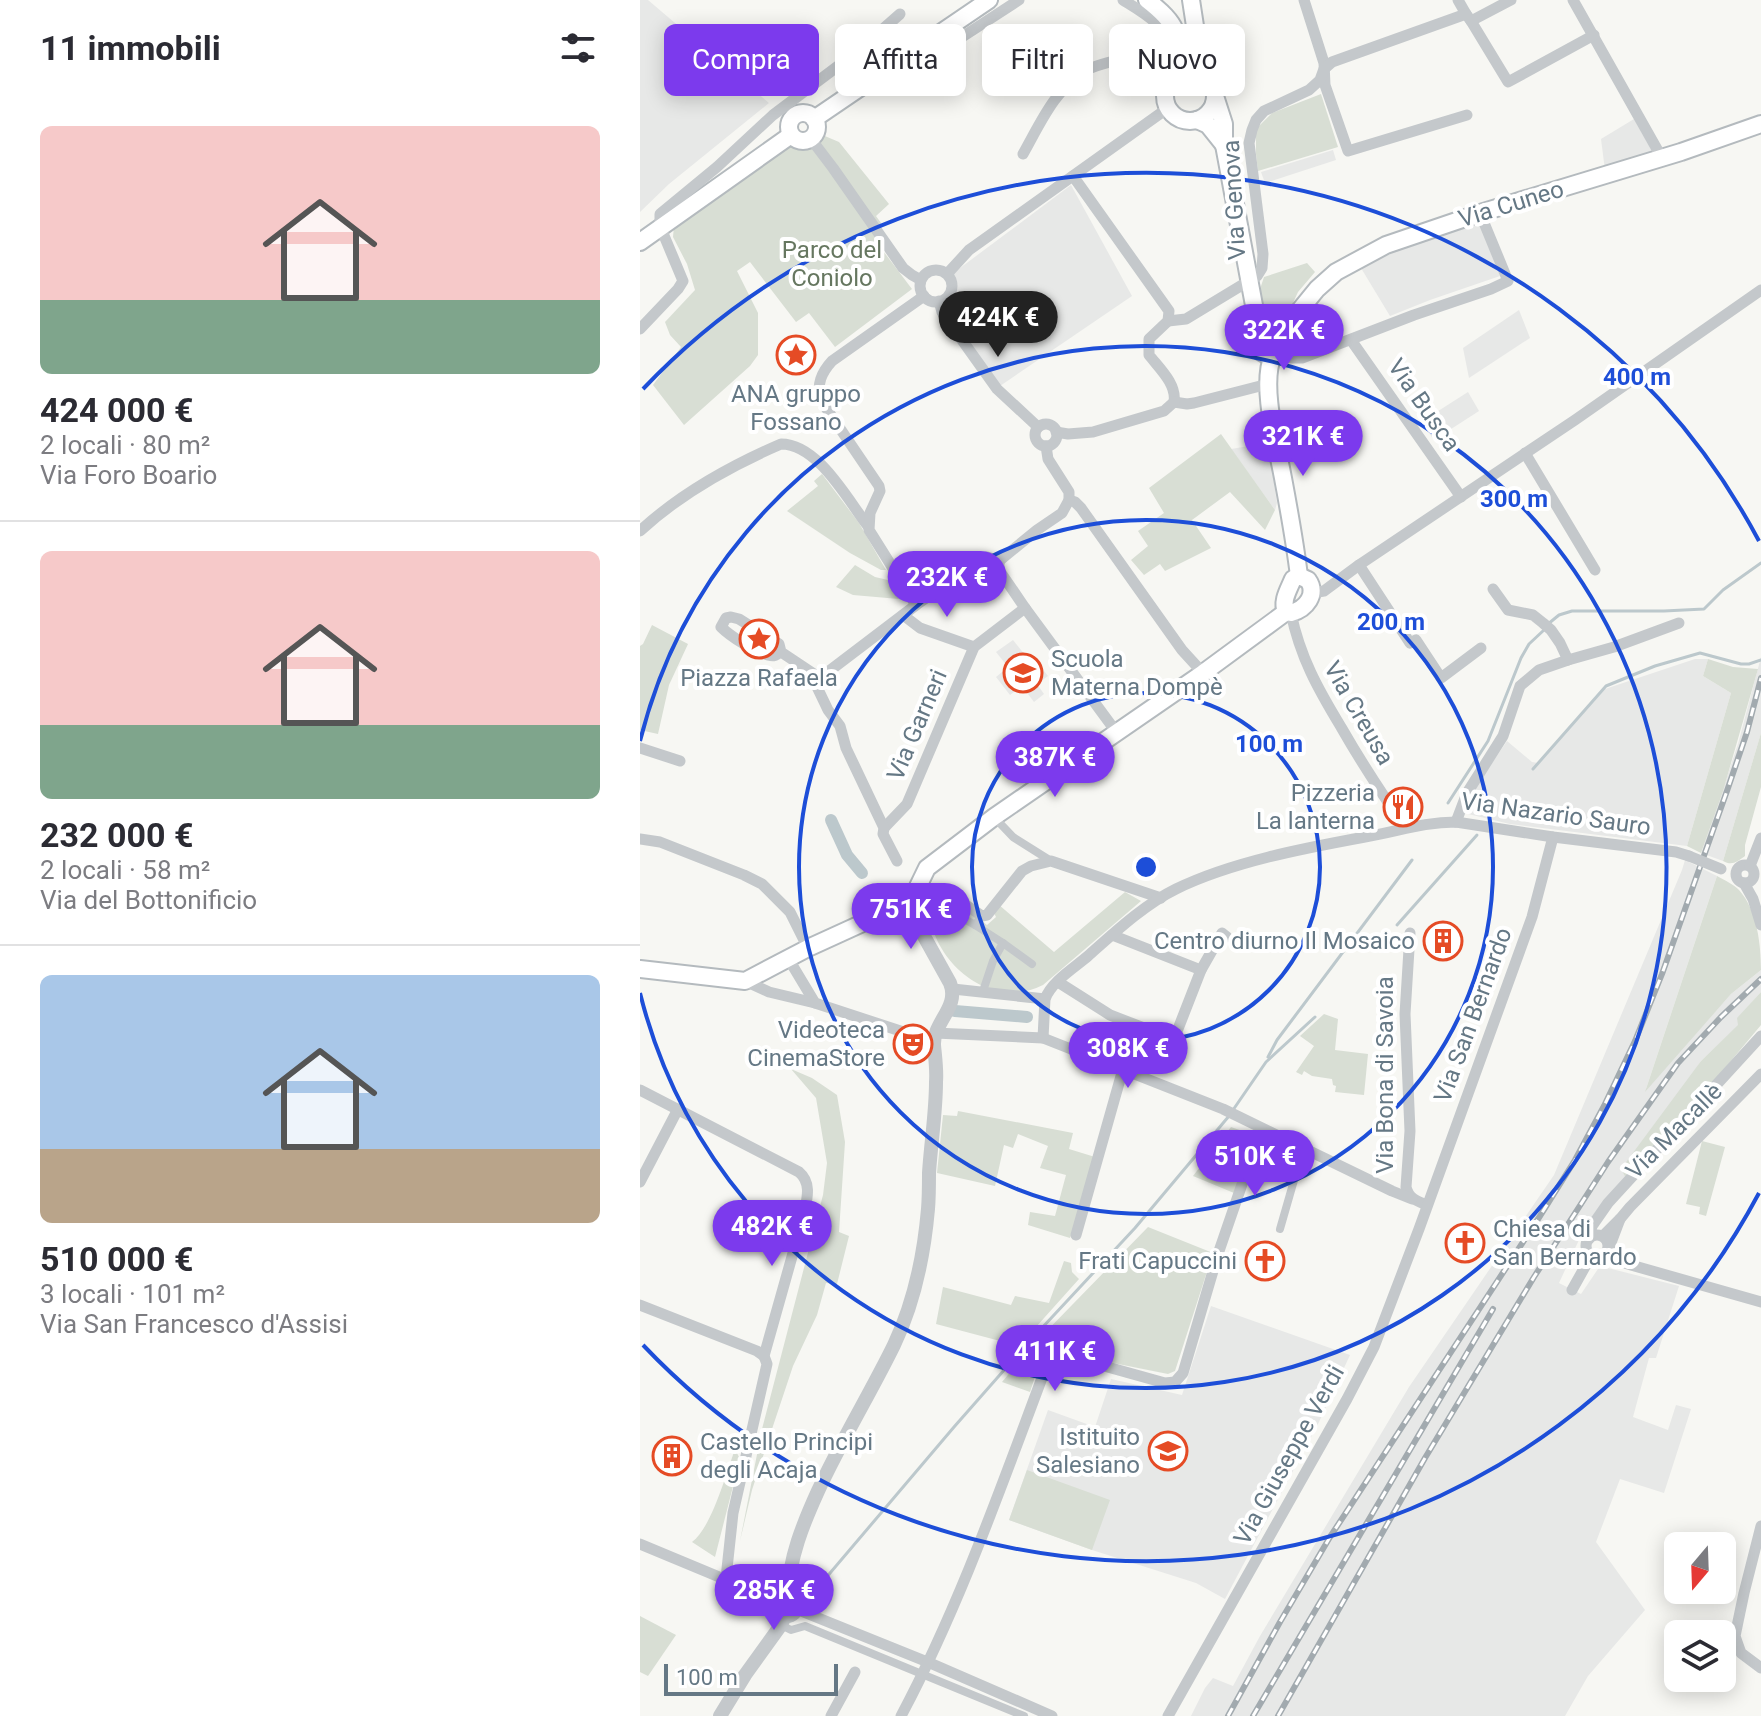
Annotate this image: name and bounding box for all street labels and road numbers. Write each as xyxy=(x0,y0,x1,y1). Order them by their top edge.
street label: Via Genova xyxy=(1217,139,1251,261)
street label: Via Cuneo xyxy=(1455,175,1567,233)
street label: Via Busca xyxy=(1382,353,1466,457)
street label: Via Creusa xyxy=(1318,656,1400,770)
street label: Via Garneri xyxy=(881,665,953,785)
street label: Via Nazario Sauro xyxy=(1459,787,1653,841)
street label: Via San Bernardo xyxy=(1428,924,1518,1106)
street label: Via Bona di Savoia xyxy=(1371,976,1399,1174)
street label: Via Macallè xyxy=(1620,1077,1728,1185)
street label: Via Giuseppe Verdi xyxy=(1228,1360,1350,1550)

